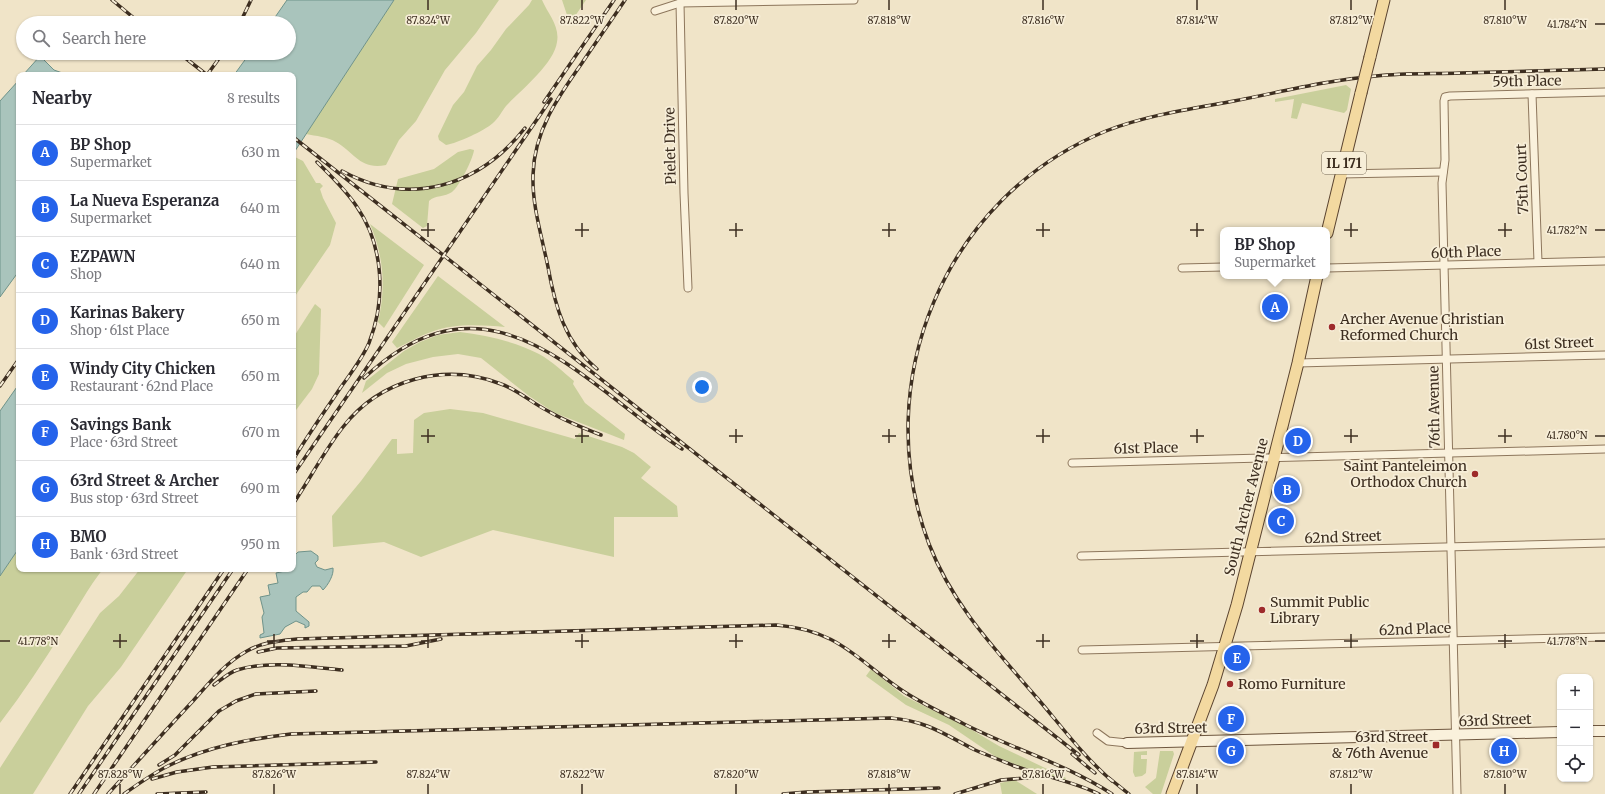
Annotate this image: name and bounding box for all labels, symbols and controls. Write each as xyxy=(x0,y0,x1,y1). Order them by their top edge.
text: 87.824°W xyxy=(406,14,451,27)
text: 87.822°W xyxy=(560,14,605,27)
text: 87.820°W xyxy=(713,14,760,27)
text: 87.818°W xyxy=(867,14,912,27)
text: 87.816°W xyxy=(1022,14,1065,27)
text: 87.814°W xyxy=(1176,14,1219,27)
text: 87.812°W xyxy=(1329,14,1374,27)
text: 87.810°W xyxy=(1483,14,1528,27)
search box xyxy=(16,16,296,60)
text: 41.784°N xyxy=(1547,18,1587,31)
icon: search xyxy=(30,27,52,49)
text: Search here xyxy=(62,29,146,48)
street label: 59th Place xyxy=(1492,71,1562,91)
text: Nearby xyxy=(32,87,92,109)
text: 8 results xyxy=(227,90,280,107)
street label: Pielet Drive xyxy=(660,107,680,185)
text: BP Shop xyxy=(70,135,131,154)
street label: 75th Court xyxy=(1512,143,1532,215)
text: A xyxy=(40,144,50,161)
text: 630 m xyxy=(241,144,280,161)
road number: IL 171 xyxy=(1322,152,1366,174)
text: Supermarket xyxy=(70,154,152,171)
text: La Nueva Esperanza xyxy=(70,191,220,210)
text: B xyxy=(40,200,50,217)
text: 640 m xyxy=(240,200,280,217)
text: Supermarket xyxy=(70,210,152,227)
text: 41.782°N xyxy=(1547,224,1587,237)
popup xyxy=(1220,227,1330,279)
text: BP Shop xyxy=(1234,235,1295,254)
street label: 60th Place xyxy=(1430,242,1502,262)
text: EZPAWN xyxy=(70,247,135,266)
text: Supermarket xyxy=(1234,254,1316,271)
text: C xyxy=(41,256,49,273)
text: 640 m xyxy=(240,256,280,273)
text: Shop xyxy=(70,266,102,283)
pin: A xyxy=(1262,292,1288,322)
text: Karinas Bakery xyxy=(70,303,184,322)
place label: Archer Avenue Christian Reformed Church xyxy=(1339,310,1504,344)
text: D xyxy=(40,312,50,329)
text: 650 m xyxy=(241,312,280,329)
text: Shop · 61st Place xyxy=(70,322,169,339)
marker: Archer Avenue Christian Reformed Church xyxy=(1327,322,1337,332)
street label: 61st Street xyxy=(1524,333,1595,353)
text: Windy City Chicken xyxy=(70,359,215,378)
street label: 76th Avenue xyxy=(1424,366,1444,448)
text: E xyxy=(41,368,49,385)
text: 650 m xyxy=(241,368,280,385)
your location xyxy=(692,377,712,397)
text: Restaurant · 62nd Place xyxy=(70,378,213,395)
text: Savings Bank xyxy=(70,415,171,434)
text: F xyxy=(41,424,49,441)
text: 670 m xyxy=(242,424,280,441)
pin: D xyxy=(1285,426,1311,456)
text: 41.780°N xyxy=(1546,429,1588,442)
text: Place · 63rd Street xyxy=(70,434,178,451)
street label: South Archer Avenue xyxy=(1220,436,1272,578)
street label: 61st Place xyxy=(1114,438,1178,458)
place label: Saint Panteleimon Orthodox Church xyxy=(1343,457,1467,491)
marker: Saint Panteleimon Orthodox Church xyxy=(1470,469,1480,479)
text: 63rd Street & Archer xyxy=(70,471,219,490)
pin: B xyxy=(1274,475,1300,505)
text: G xyxy=(40,480,50,497)
text: 690 m xyxy=(240,480,280,497)
text: Bus stop · 63rd Street xyxy=(70,490,198,507)
pin: C xyxy=(1268,506,1294,536)
text: BMO xyxy=(70,527,107,546)
street label: 62nd Street xyxy=(1304,527,1382,547)
text: H xyxy=(40,536,50,553)
text: 950 m xyxy=(241,536,280,553)
text: Bank · 63rd Street xyxy=(70,546,178,563)
place label: Summit Public Library xyxy=(1270,593,1369,627)
marker: Summit Public Library xyxy=(1257,605,1267,615)
street label: 62nd Place xyxy=(1379,619,1451,639)
text: 41.778°N xyxy=(18,635,58,648)
text: 41.778°N xyxy=(1547,635,1587,648)
pin: E xyxy=(1224,643,1250,673)
map controls xyxy=(1557,674,1593,782)
button: + xyxy=(1557,674,1593,710)
place label: Romo Furniture xyxy=(1238,675,1346,693)
marker: Romo Furniture xyxy=(1225,679,1235,689)
pin: F xyxy=(1218,704,1244,734)
street label: 63rd Street xyxy=(1458,710,1532,730)
button: − xyxy=(1557,710,1593,746)
street label: 63rd Street xyxy=(1134,718,1208,738)
place label: 63rd Street & 76th Avenue xyxy=(1331,728,1429,762)
pin: G xyxy=(1218,736,1244,766)
pin: H xyxy=(1491,736,1517,766)
marker: 63rd Street & 76th Avenue xyxy=(1431,740,1441,750)
button: locate xyxy=(1557,746,1593,782)
text: 87.828°W xyxy=(98,768,143,781)
text: 87.826°W xyxy=(252,768,297,781)
text: 87.824°W xyxy=(406,768,451,781)
text: 87.822°W xyxy=(560,768,605,781)
text: 87.820°W xyxy=(713,768,760,781)
text: 87.818°W xyxy=(867,768,912,781)
text: 87.816°W xyxy=(1022,768,1065,781)
text: 87.814°W xyxy=(1176,768,1219,781)
text: 87.812°W xyxy=(1329,768,1374,781)
text: 87.810°W xyxy=(1483,768,1528,781)

